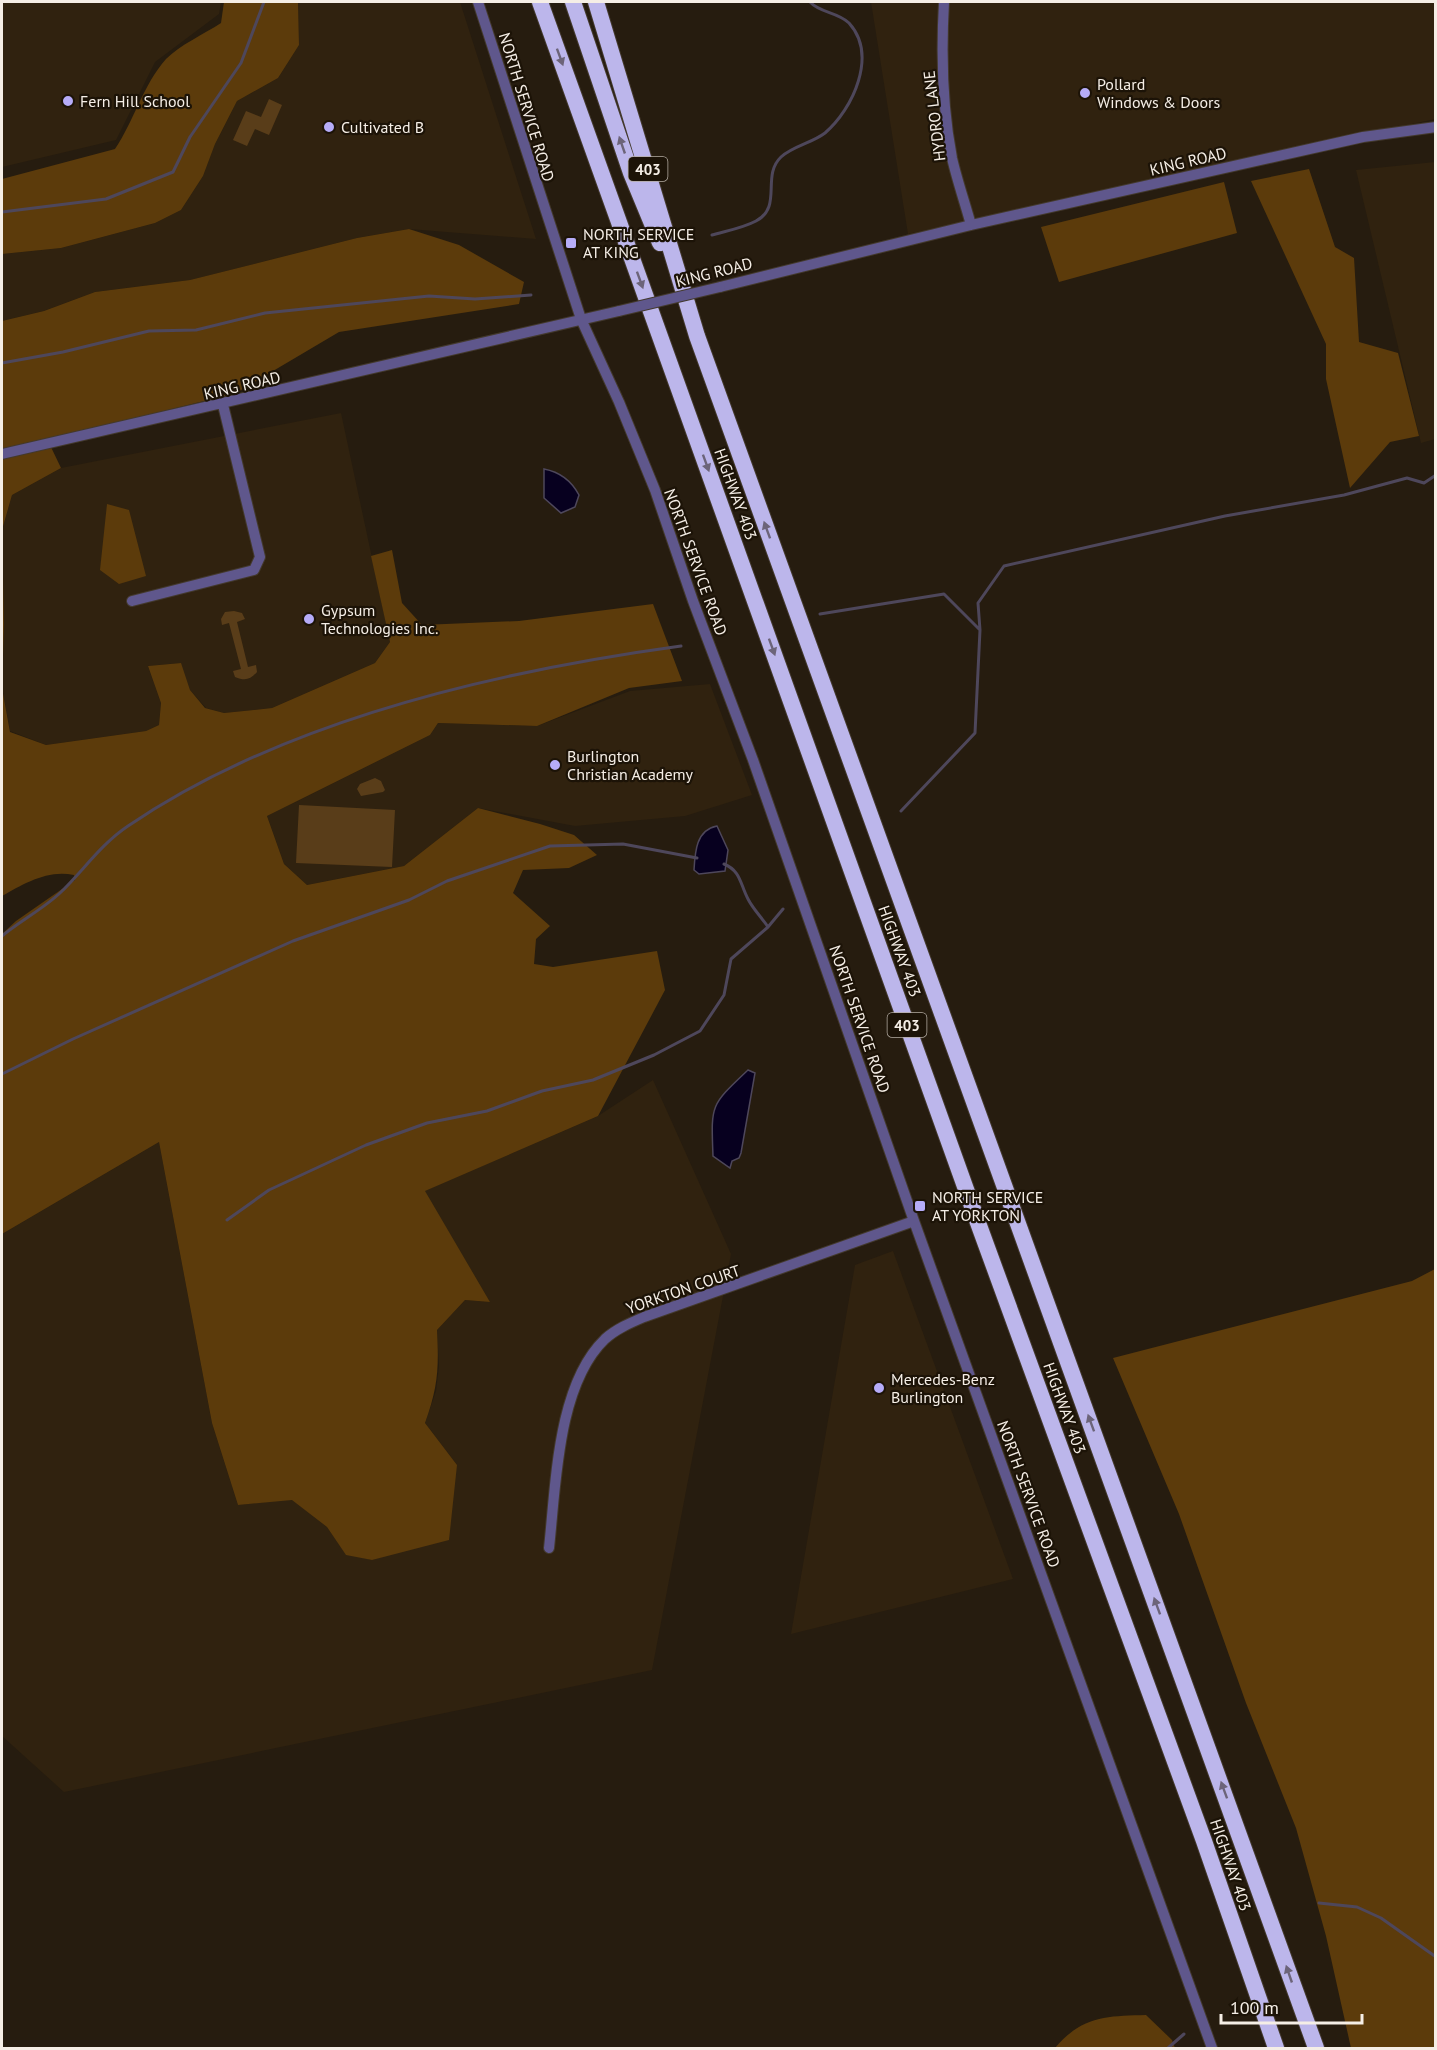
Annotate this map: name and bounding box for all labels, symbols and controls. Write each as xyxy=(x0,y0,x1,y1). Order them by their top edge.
street label: NORTH SERVICE ROAD xyxy=(495,30,559,184)
one-way arrow xyxy=(555,48,565,66)
street label: HYDRO LANE xyxy=(919,69,949,163)
place label: Pollard Windows & Doors xyxy=(1097,74,1220,112)
marker: Pollard Windows & Doors xyxy=(1078,86,1092,100)
place label: Fern Hill School xyxy=(80,91,190,111)
marker: Fern Hill School xyxy=(61,94,75,108)
place label: Cultivated B xyxy=(341,117,424,137)
marker: Cultivated B xyxy=(322,120,336,134)
one-way arrow xyxy=(617,136,626,154)
street label: KING ROAD xyxy=(1148,142,1228,180)
road number: 403 xyxy=(628,157,668,181)
place label: NORTH SERVICE AT KING xyxy=(583,224,694,262)
marker: NORTH SERVICE AT KING xyxy=(564,236,578,250)
street label: KING ROAD xyxy=(674,253,754,291)
one-way arrow xyxy=(635,271,645,289)
street label: KING ROAD xyxy=(202,366,282,404)
street label: HIGHWAY 403 xyxy=(710,445,762,543)
one-way arrow xyxy=(701,454,711,472)
street label: NORTH SERVICE ROAD xyxy=(660,486,732,638)
one-way arrow xyxy=(762,521,772,539)
place label: Gypsum Technologies Inc. xyxy=(321,600,438,638)
marker: Gypsum Technologies Inc. xyxy=(302,612,316,626)
one-way arrow xyxy=(767,638,777,656)
place label: Burlington Christian Academy xyxy=(567,746,694,784)
marker: Burlington Christian Academy xyxy=(548,758,562,772)
street label: HIGHWAY 403 xyxy=(874,902,926,1000)
street label: NORTH SERVICE ROAD xyxy=(825,943,895,1095)
road number: 403 xyxy=(888,1013,926,1037)
place label: NORTH SERVICE AT YORKTON xyxy=(932,1187,1043,1225)
marker: NORTH SERVICE AT YORKTON xyxy=(913,1199,927,1213)
street label: YORKTON COURT xyxy=(623,1260,743,1318)
street label: HIGHWAY 403 xyxy=(1039,1359,1091,1457)
place label: Mercedes-Benz Burlington xyxy=(891,1369,995,1407)
marker: Mercedes-Benz Burlington xyxy=(872,1381,886,1395)
one-way arrow xyxy=(1085,1414,1095,1432)
street label: NORTH SERVICE ROAD xyxy=(993,1418,1065,1570)
one-way arrow xyxy=(1152,1597,1162,1615)
one-way arrow xyxy=(1218,1781,1228,1799)
street label: HIGHWAY 403 xyxy=(1206,1816,1256,1914)
one-way arrow xyxy=(1283,1964,1293,1982)
scale bar xyxy=(1221,1987,1362,2025)
text: 100 m xyxy=(1230,1996,1279,2019)

